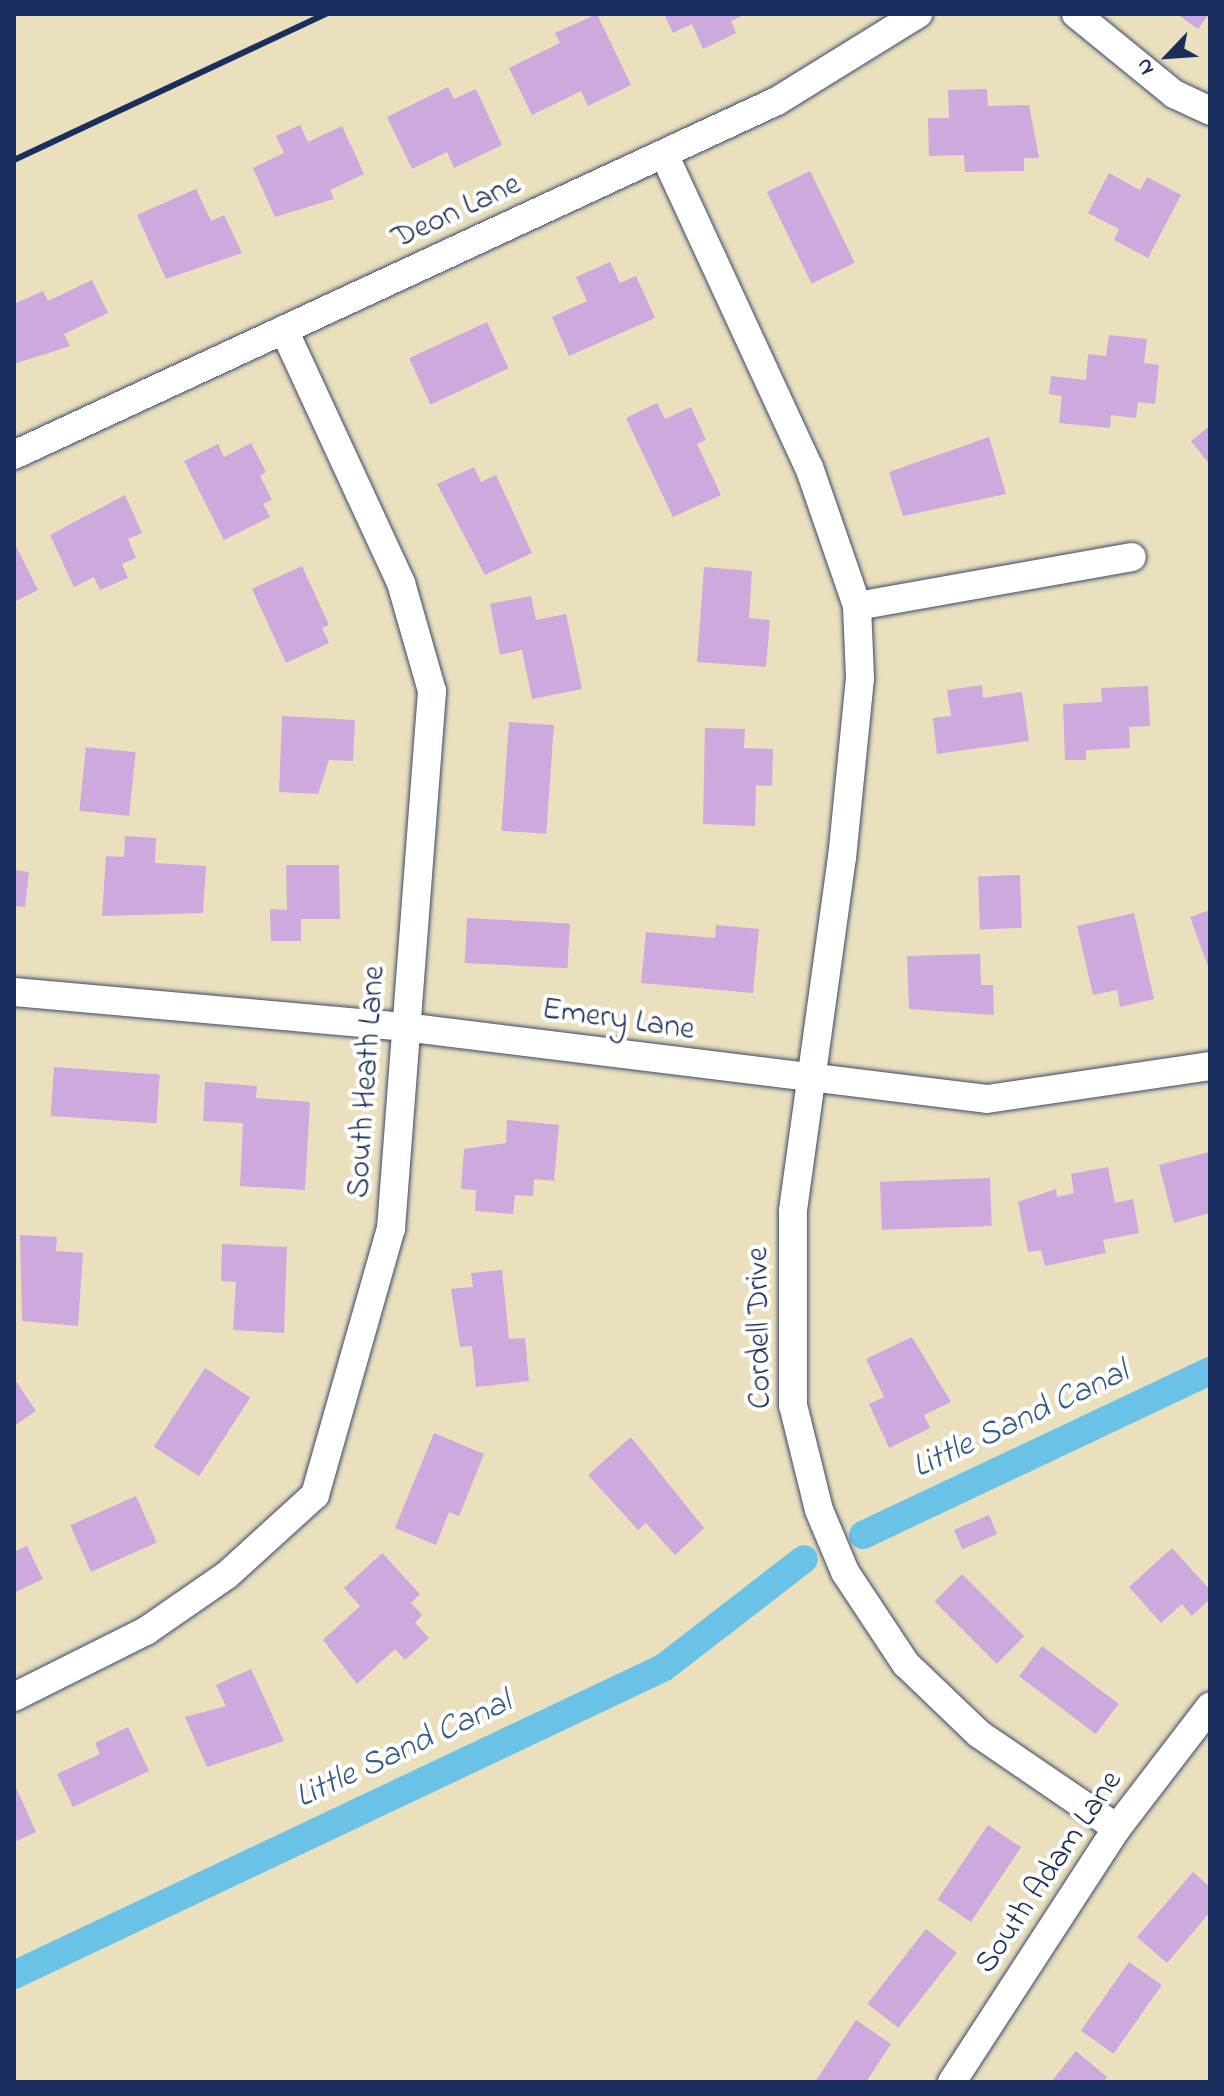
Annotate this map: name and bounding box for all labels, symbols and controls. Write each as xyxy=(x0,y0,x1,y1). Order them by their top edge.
north arrow xyxy=(1128,16,1208,96)
text: N xyxy=(1129,53,1164,80)
street label: Deon Lane xyxy=(387,167,527,259)
street label: South Heath Lane xyxy=(341,965,395,1199)
street label: Emery Lane xyxy=(539,991,697,1051)
street label: Cordell Drive xyxy=(740,1247,782,1409)
water label: Little Sand Canal xyxy=(907,1353,1135,1489)
water label: Little Sand Canal xyxy=(290,1683,518,1819)
street label: South Adam Lane xyxy=(968,1764,1132,1982)

